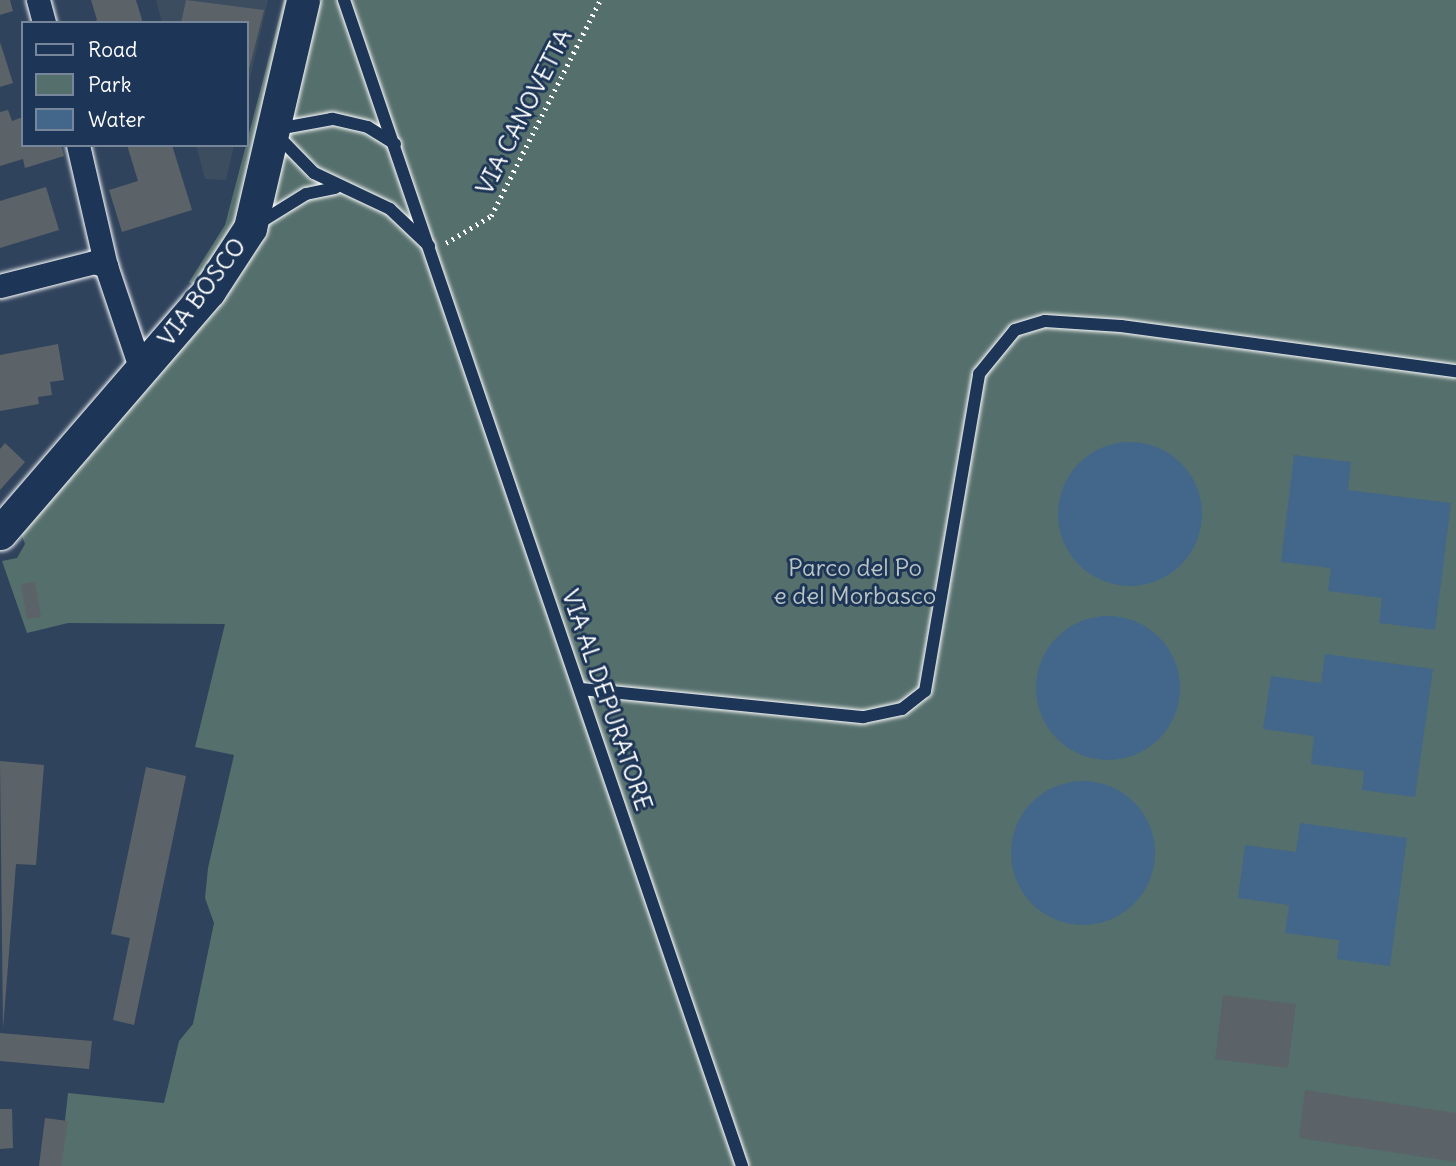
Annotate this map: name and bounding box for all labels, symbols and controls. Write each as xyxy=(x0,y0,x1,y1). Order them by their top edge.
legend xyxy=(21,21,248,147)
street label: VIA CANOVETTA xyxy=(470,25,578,199)
text: Road xyxy=(88,36,137,63)
text: Park xyxy=(88,71,131,98)
text: Water xyxy=(88,106,145,133)
street label: VIA BOSCO xyxy=(152,232,252,352)
park label: Parco del Po e del Morbasco xyxy=(774,554,936,610)
street label: VIA AL DEPURATORE xyxy=(556,586,658,814)

